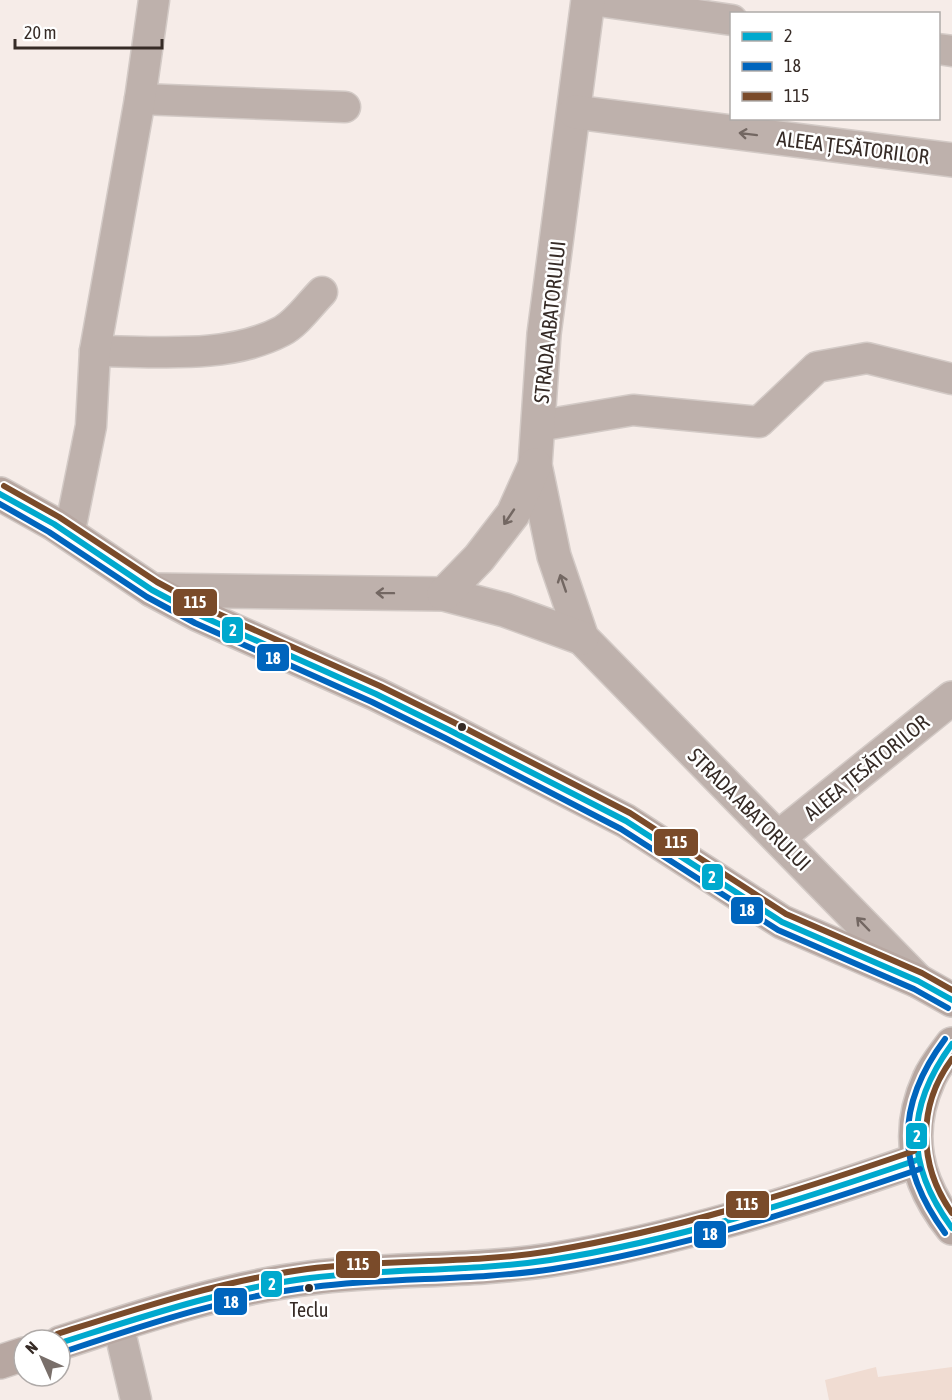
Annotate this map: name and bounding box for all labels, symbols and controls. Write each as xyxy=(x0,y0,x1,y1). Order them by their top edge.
scale bar xyxy=(15,12,162,50)
legend xyxy=(730,12,940,120)
text: 20 m xyxy=(24,22,56,43)
text: 2 xyxy=(784,25,792,46)
text: 18 xyxy=(784,55,801,76)
text: 115 xyxy=(784,85,809,106)
street label: ALEEA ȚESĂTORILOR xyxy=(775,126,931,168)
one-way arrow xyxy=(739,128,759,139)
street label: STRADA ABATORULUI xyxy=(529,240,569,404)
one-way arrow xyxy=(503,508,515,525)
one-way arrow xyxy=(557,574,568,593)
line badge: 115 xyxy=(172,588,218,617)
one-way arrow xyxy=(376,588,396,599)
text: 115 xyxy=(184,593,207,611)
line badge: 2 xyxy=(221,616,244,644)
text: 2 xyxy=(229,621,237,639)
line badge: 18 xyxy=(256,643,290,672)
text: 18 xyxy=(265,649,281,667)
street label: ALEEA ȚESĂTORILOR xyxy=(799,709,934,825)
unlabelled marker xyxy=(456,721,468,733)
street label: STRADA ABATORULUI xyxy=(684,743,816,875)
line badge: 115 xyxy=(653,828,699,857)
text: 115 xyxy=(665,833,688,851)
line badge: 2 xyxy=(701,863,724,891)
text: 2 xyxy=(708,868,716,886)
line badge: 18 xyxy=(730,896,764,925)
text: 18 xyxy=(739,901,755,919)
one-way arrow xyxy=(856,916,870,931)
line badge: 2 xyxy=(905,1122,928,1150)
text: 2 xyxy=(913,1127,921,1145)
line badge: 115 xyxy=(725,1190,770,1219)
text: 115 xyxy=(736,1195,759,1213)
line badge: 18 xyxy=(693,1220,727,1249)
text: 18 xyxy=(702,1225,718,1243)
line badge: 115 xyxy=(335,1250,381,1279)
text: 115 xyxy=(347,1255,370,1273)
line badge: 2 xyxy=(260,1270,283,1298)
text: 2 xyxy=(268,1275,276,1293)
marker: Teclu xyxy=(303,1282,315,1294)
line badge: 18 xyxy=(213,1287,248,1316)
text: 18 xyxy=(223,1293,239,1311)
place label: Teclu xyxy=(290,1298,328,1321)
north arrow xyxy=(12,1328,72,1388)
text: N xyxy=(22,1338,41,1357)

